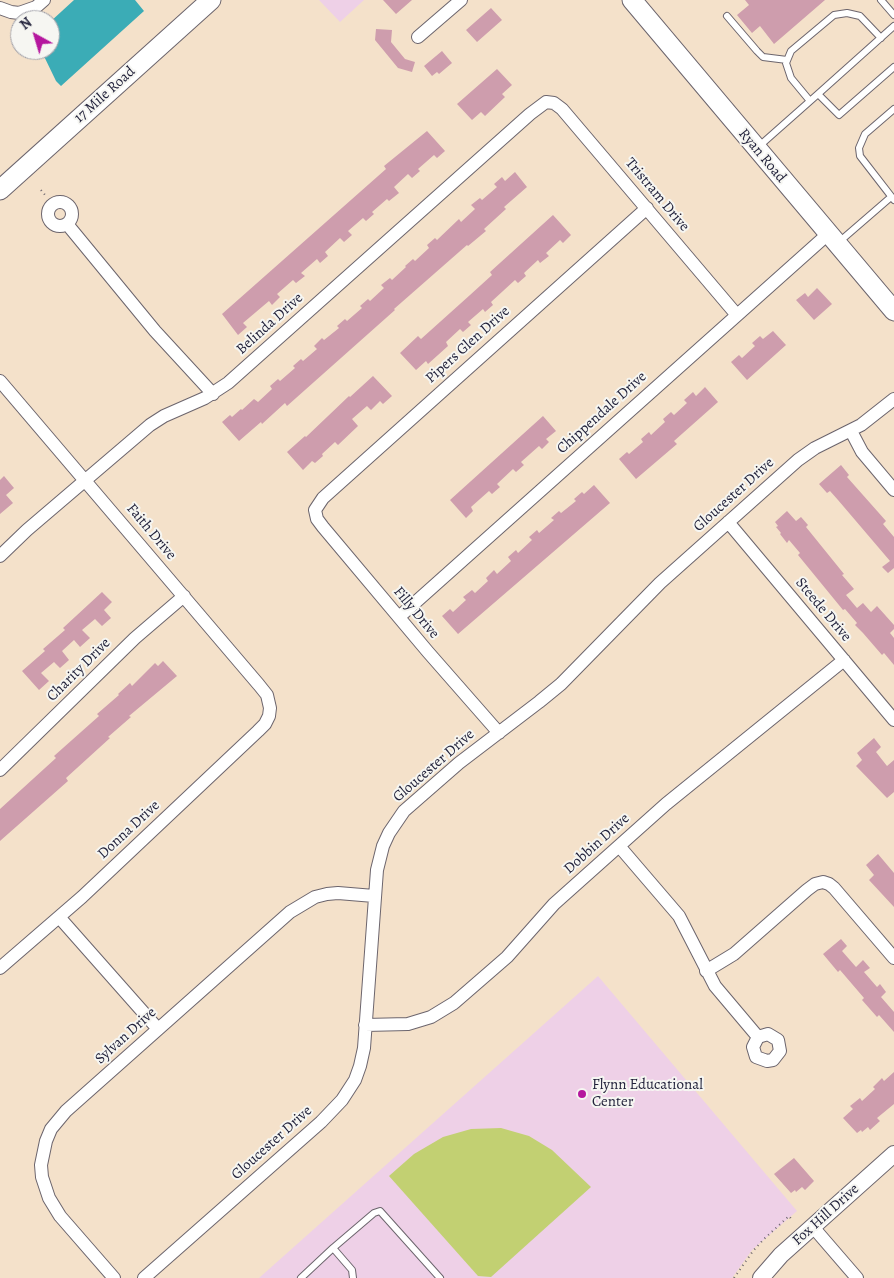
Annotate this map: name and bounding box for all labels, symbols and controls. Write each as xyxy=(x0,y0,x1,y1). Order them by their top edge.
north arrow xyxy=(10,10,60,60)
text: N xyxy=(16,13,36,34)
street label: 17 Mile Road xyxy=(71,63,139,127)
street label: Ryan Road xyxy=(734,125,790,187)
street label: Tristram Drive xyxy=(621,155,693,235)
street label: Belinda Drive xyxy=(233,289,307,359)
street label: Pipers Glen Drive xyxy=(422,303,514,387)
street label: Chippendale Drive xyxy=(553,368,651,458)
street label: Gloucester Drive xyxy=(690,454,778,536)
street label: Faith Drive xyxy=(122,500,180,564)
street label: Steede Drive xyxy=(791,574,855,646)
street label: Filly Drive xyxy=(389,583,443,643)
street label: Charity Drive xyxy=(43,634,115,706)
street label: Gloucester Drive xyxy=(390,726,478,806)
street label: Donna Drive xyxy=(94,797,164,863)
street label: Dobbin Drive xyxy=(560,810,634,878)
street label: Sylvan Drive xyxy=(92,1004,160,1068)
place label: Flynn Educational Center xyxy=(592,1076,703,1111)
marker: Flynn Educational Center xyxy=(576,1088,588,1100)
street label: Gloucester Drive xyxy=(228,1102,316,1184)
street label: Fox Hill Drive xyxy=(789,1180,863,1250)

